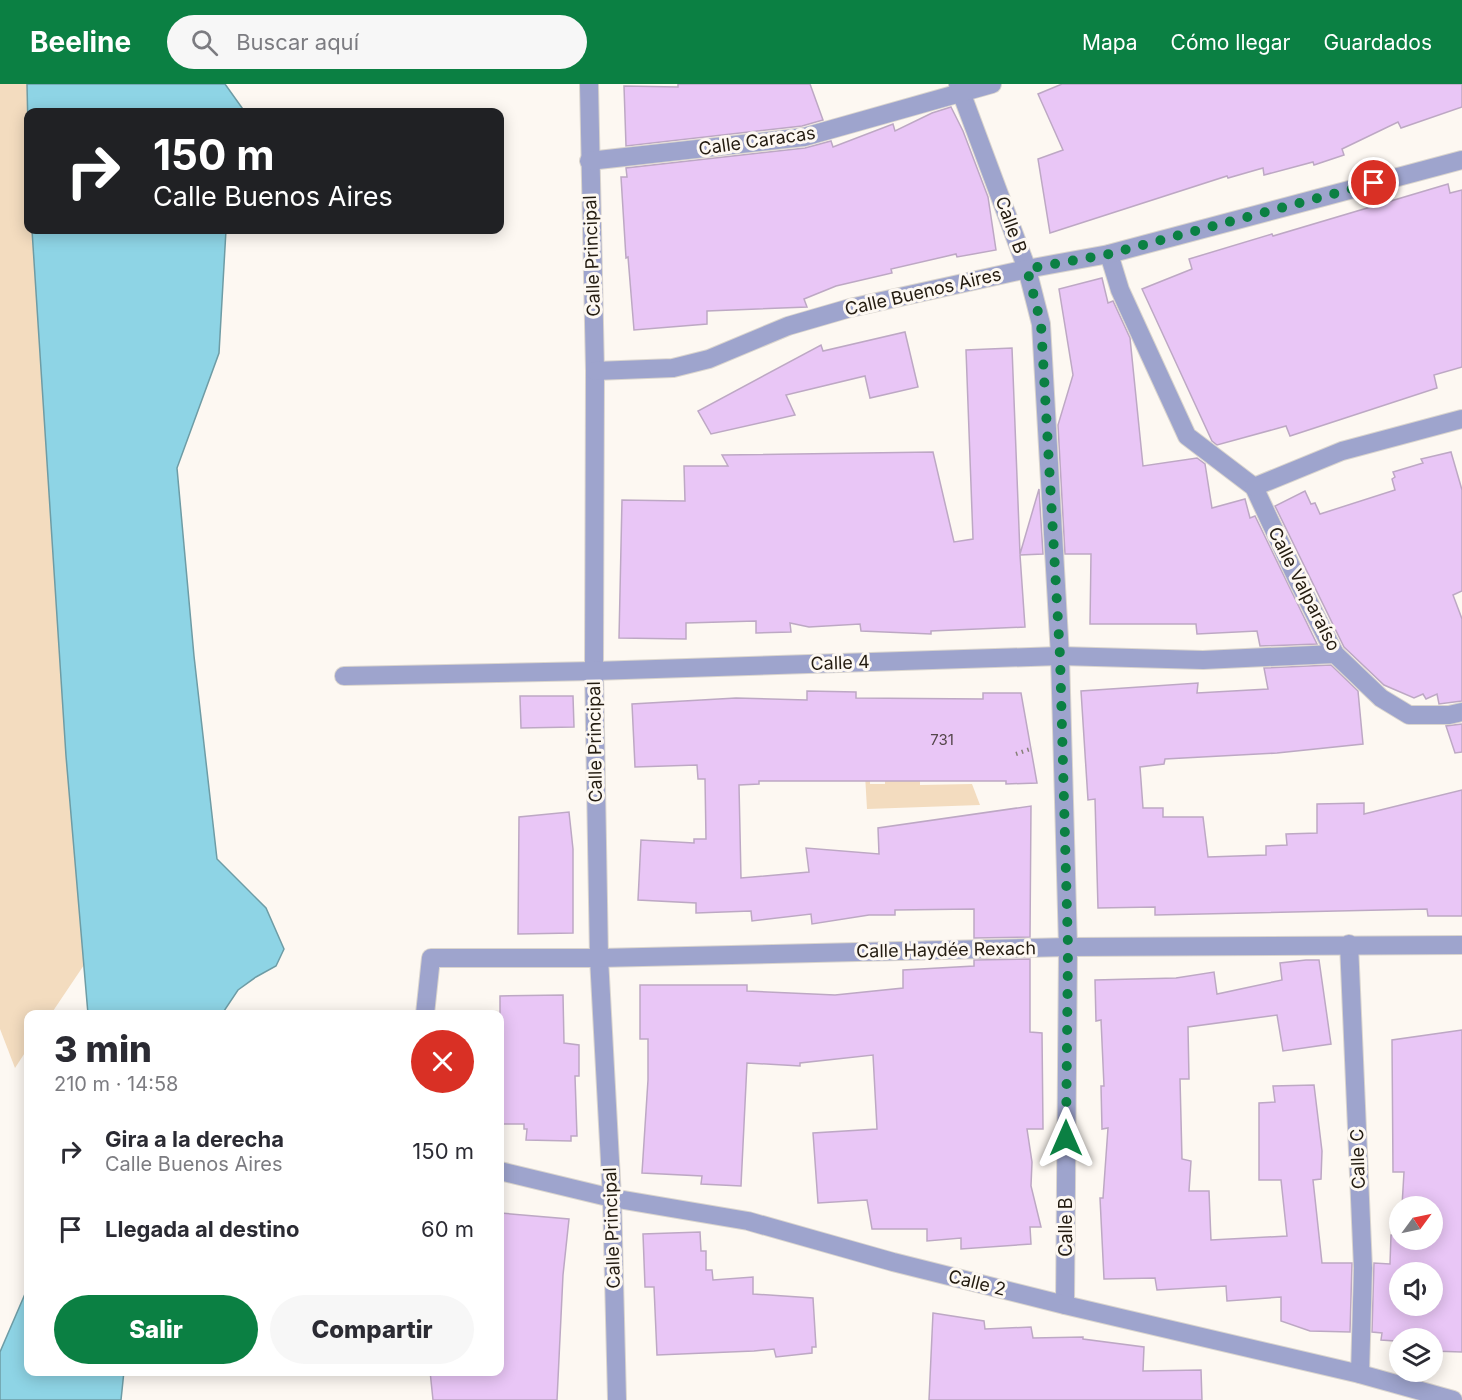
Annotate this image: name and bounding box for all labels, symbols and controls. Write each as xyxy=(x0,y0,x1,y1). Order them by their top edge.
search box xyxy=(167,15,587,69)
text: Beeline xyxy=(30,25,131,59)
icon: search xyxy=(188,26,221,59)
text: Buscar aquí xyxy=(236,29,359,55)
text: Mapa xyxy=(1082,30,1138,55)
text: Cómo llegar xyxy=(1171,30,1290,55)
text: Guardados xyxy=(1323,30,1432,55)
street label: Calle Caracas xyxy=(697,122,817,159)
text: 150 m xyxy=(153,129,275,180)
icon: right xyxy=(54,132,132,210)
pin xyxy=(1348,157,1399,208)
icon: arrive xyxy=(1357,166,1390,199)
text: Calle Buenos Aires xyxy=(153,180,393,213)
street label: Calle B xyxy=(991,193,1031,256)
street label: Calle Principal xyxy=(579,195,604,317)
street label: Calle Buenos Aires xyxy=(843,263,1003,320)
street label: Calle Valparaíso xyxy=(1264,523,1345,654)
street label: Calle 4 xyxy=(810,651,870,674)
street label: Calle Principal xyxy=(583,681,606,803)
house number: 731 xyxy=(930,730,954,749)
street label: Calle Haydée Rexach xyxy=(856,937,1036,962)
text: 3 min xyxy=(54,1027,152,1071)
button: close xyxy=(411,1030,474,1093)
text: 210 m · 14:58 xyxy=(54,1072,178,1096)
position arrow xyxy=(1034,1106,1098,1170)
text: Gira a la derecha xyxy=(105,1126,284,1152)
street label: Calle C xyxy=(1346,1128,1369,1190)
icon: right xyxy=(54,1135,87,1168)
text: 150 m xyxy=(412,1138,474,1164)
text: Calle Buenos Aires xyxy=(105,1152,283,1176)
street label: Calle Principal xyxy=(599,1167,624,1289)
north arrow xyxy=(1389,1196,1443,1250)
map controls xyxy=(1389,1196,1443,1382)
street label: Calle B xyxy=(1055,1197,1076,1257)
icon: arrive xyxy=(54,1213,87,1246)
text: Llegada al destino xyxy=(105,1216,299,1242)
text: 60 m xyxy=(421,1216,474,1242)
button: sound xyxy=(1389,1262,1443,1316)
street label: Calle 2 xyxy=(946,1265,1008,1300)
button: Salir xyxy=(54,1295,258,1364)
button: Compartir xyxy=(270,1295,474,1364)
button: layers xyxy=(1389,1328,1443,1382)

